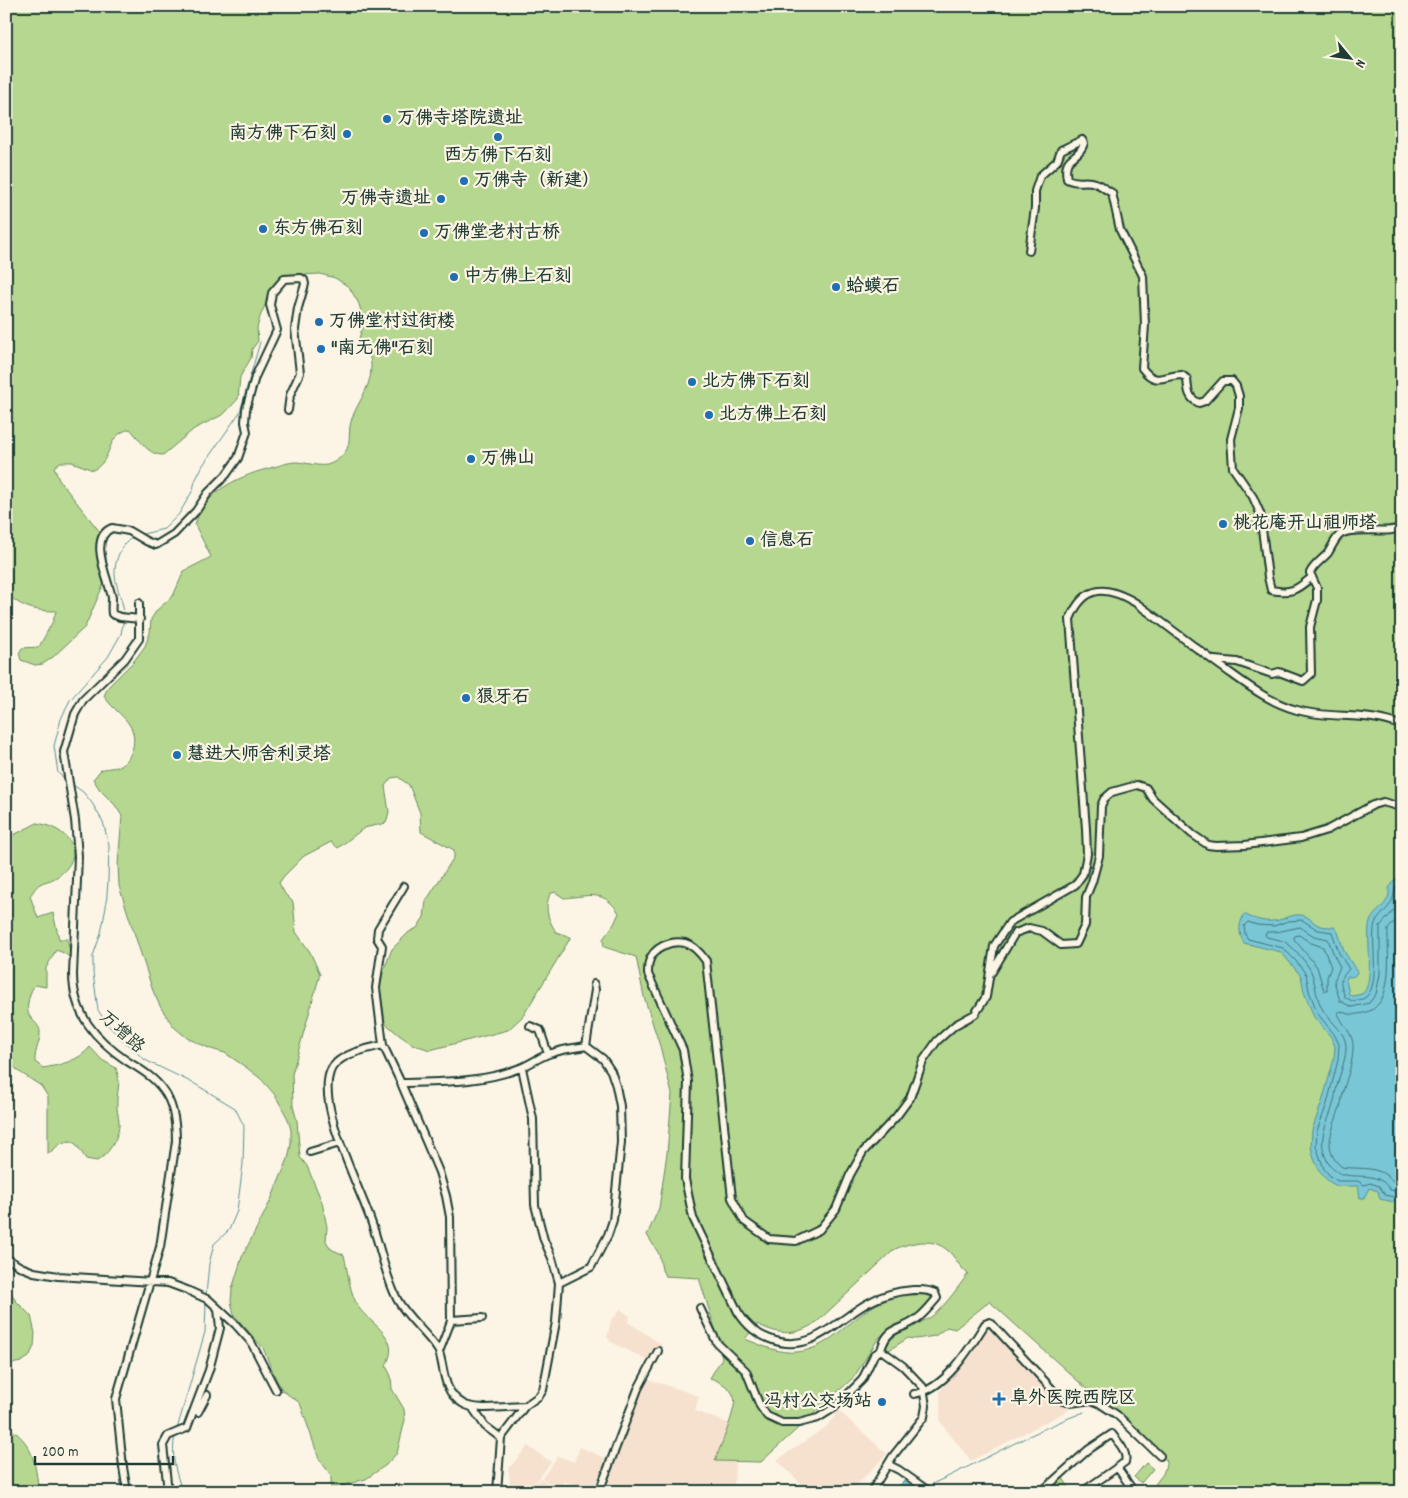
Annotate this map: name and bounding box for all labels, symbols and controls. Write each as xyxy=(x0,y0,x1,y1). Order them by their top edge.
north arrow xyxy=(1326,32,1376,82)
text: N xyxy=(1349,55,1370,71)
place label: 万佛寺塔院遗址 xyxy=(397,107,523,132)
marker: 万佛寺塔院遗址 xyxy=(381,113,393,125)
place label: 南方佛下石刻 xyxy=(229,122,337,147)
marker: 南方佛下石刻 xyxy=(341,128,353,140)
marker: 西方佛下石刻 xyxy=(492,131,504,143)
place label: 西方佛下石刻 xyxy=(444,144,552,169)
place label: 万佛寺（新建） xyxy=(474,169,600,194)
marker: 万佛寺（新建） xyxy=(458,175,470,187)
place label: 万佛寺遗址 xyxy=(341,187,431,212)
marker: 万佛寺遗址 xyxy=(435,193,447,205)
place label: 东方佛石刻 xyxy=(273,217,363,242)
place label: 万佛堂老村古桥 xyxy=(434,221,560,246)
marker: 东方佛石刻 xyxy=(257,223,269,235)
marker: 万佛堂老村古桥 xyxy=(418,227,430,239)
place label: 中方佛上石刻 xyxy=(464,265,572,290)
marker: 中方佛上石刻 xyxy=(448,271,460,283)
place label: 蛤蟆石 xyxy=(846,275,900,300)
marker: 蛤蟆石 xyxy=(830,281,842,293)
place label: 万佛堂村过街楼 xyxy=(329,310,455,335)
marker: 万佛堂村过街楼 xyxy=(313,316,325,328)
place label: "南无佛"石刻 xyxy=(331,337,434,362)
marker: "南无佛"石刻 xyxy=(315,343,327,355)
place label: 北方佛下石刻 xyxy=(702,370,810,395)
marker: 北方佛下石刻 xyxy=(686,376,698,388)
place label: 北方佛上石刻 xyxy=(719,403,827,428)
marker: 北方佛上石刻 xyxy=(703,409,715,421)
place label: 万佛山 xyxy=(481,447,535,472)
marker: 万佛山 xyxy=(465,453,477,465)
place label: 桃花庵开山祖师塔 xyxy=(1233,512,1377,537)
marker: 桃花庵开山祖师塔 xyxy=(1217,518,1229,530)
place label: 信息石 xyxy=(760,529,814,554)
marker: 信息石 xyxy=(744,535,756,547)
place label: 狼牙石 xyxy=(476,686,530,711)
marker: 狼牙石 xyxy=(460,692,472,704)
place label: 慧进大师舍利灵塔 xyxy=(187,743,331,768)
marker: 慧进大师舍利灵塔 xyxy=(171,749,183,761)
street label: 万增路 xyxy=(93,1006,149,1060)
place label: 阜外医院西院区 xyxy=(1010,1387,1136,1412)
place label: 冯村公交场站 xyxy=(764,1390,872,1415)
marker: 阜外医院西院区 xyxy=(992,1392,1006,1406)
marker: 冯村公交场站 xyxy=(876,1396,888,1408)
scale bar xyxy=(35,1433,172,1465)
text: 200 m xyxy=(42,1442,79,1464)

